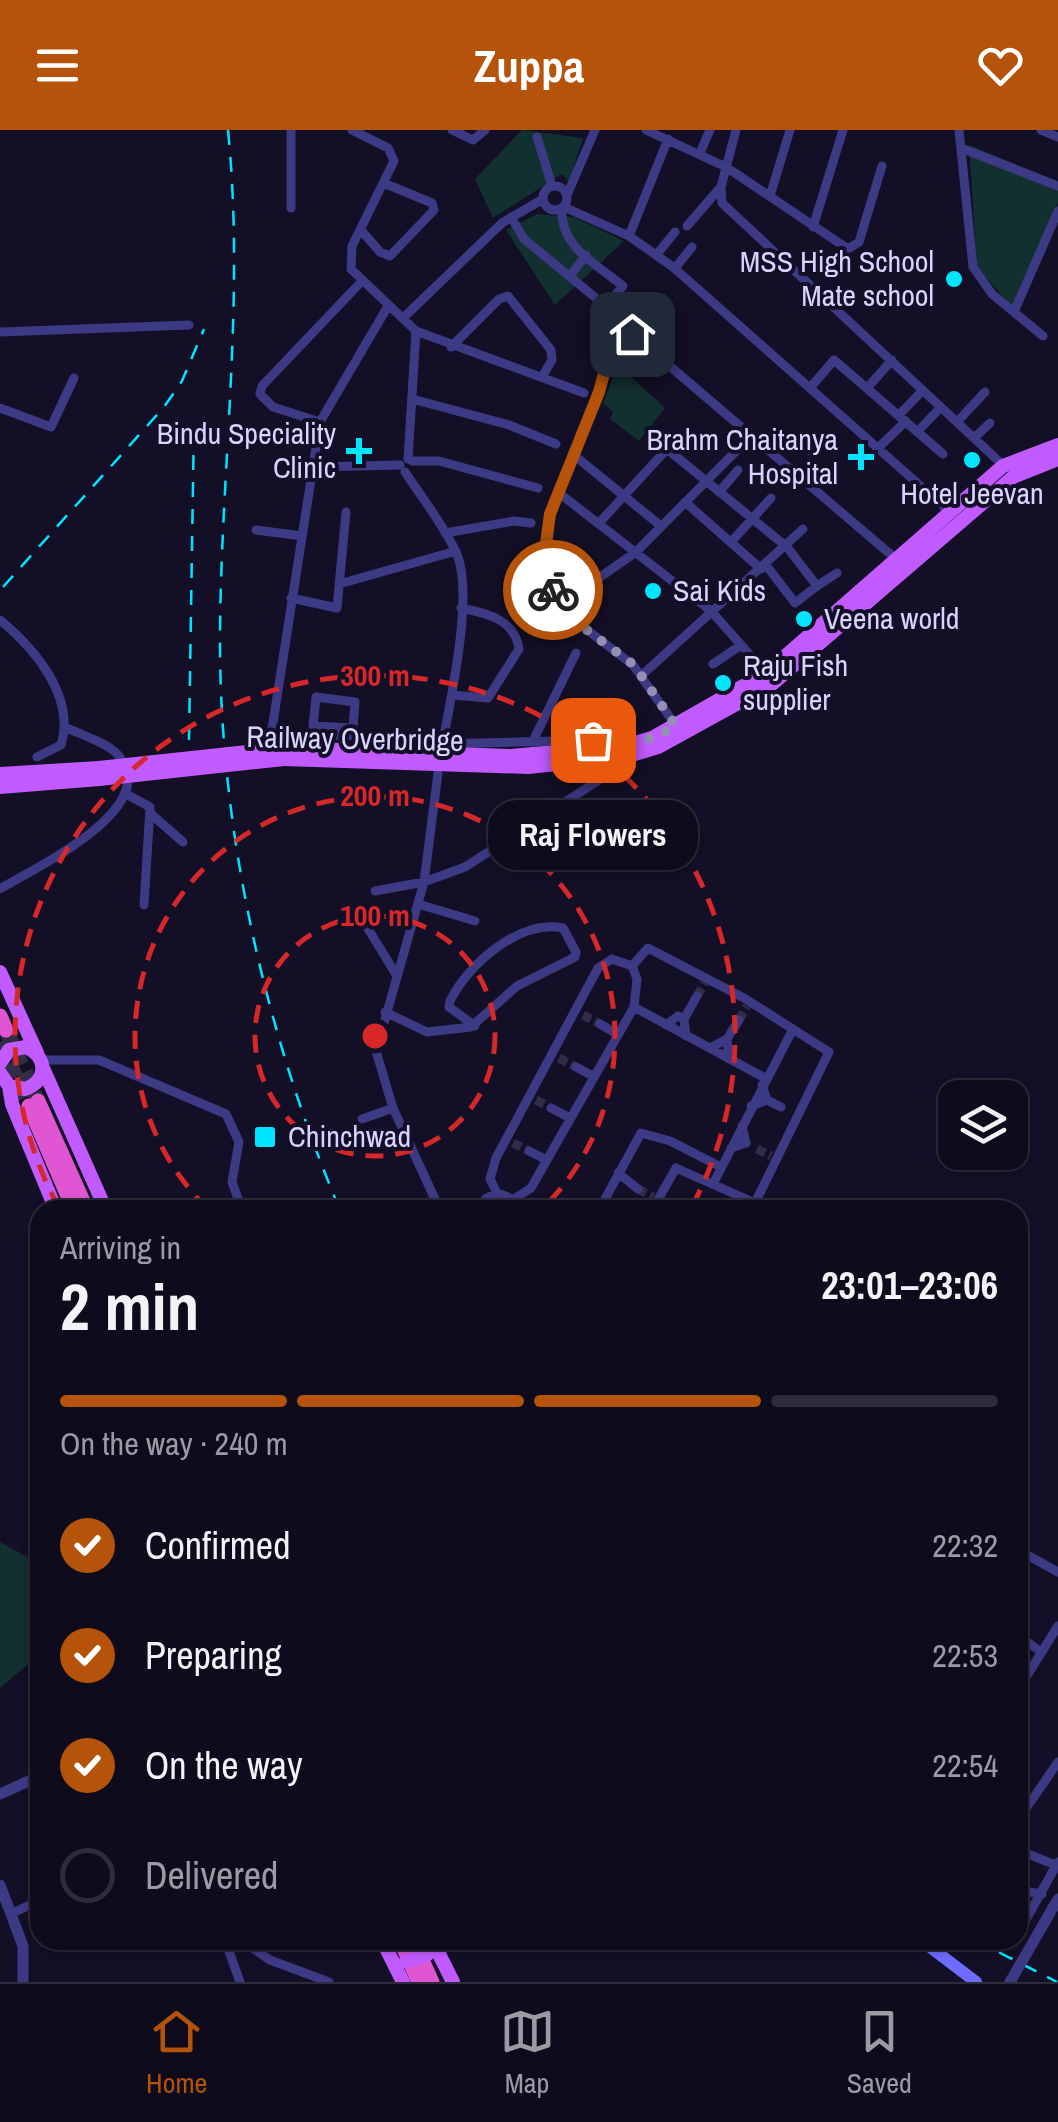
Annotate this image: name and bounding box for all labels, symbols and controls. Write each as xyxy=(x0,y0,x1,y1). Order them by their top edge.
text: Zuppa xyxy=(474,35,584,96)
icon: menu xyxy=(30,38,85,93)
icon: heart xyxy=(973,38,1028,93)
place label: MSS High School Mate school xyxy=(740,241,934,315)
marker: MSS High School Mate school xyxy=(943,268,965,290)
pin xyxy=(590,292,675,377)
icon: home xyxy=(605,307,660,362)
place label: Bindu Speciality Clinic xyxy=(157,413,337,487)
place label: Brahm Chaitanya Hospital xyxy=(647,419,838,493)
marker: Bindu Speciality Clinic xyxy=(346,438,372,464)
marker: Brahm Chaitanya Hospital xyxy=(848,444,874,470)
marker: Hotel Jeevan xyxy=(961,449,983,471)
place label: Hotel Jeevan xyxy=(900,473,1044,513)
courier xyxy=(503,540,603,640)
icon: bike xyxy=(526,563,581,618)
place label: Sai Kids xyxy=(673,570,766,610)
marker: Sai Kids xyxy=(642,580,664,602)
place label: Veena world xyxy=(824,598,959,638)
marker: Veena world xyxy=(793,608,815,630)
place label: Raju Fish supplier xyxy=(743,645,848,719)
text: 300 m xyxy=(340,655,410,695)
marker: Raju Fish supplier xyxy=(712,672,734,694)
pin xyxy=(551,698,636,783)
icon: bag xyxy=(566,713,621,768)
street label: Railway Overbridge xyxy=(246,716,464,760)
text: 200 m xyxy=(340,775,410,815)
callout: Raj Flowers xyxy=(488,800,698,870)
text: Raj Flowers xyxy=(519,813,667,856)
text: 100 m xyxy=(340,895,410,935)
centre of rings xyxy=(357,1018,393,1054)
map controls xyxy=(938,1080,1028,1170)
button: layers xyxy=(938,1080,1028,1170)
place label: Chinchwad xyxy=(288,1116,411,1156)
marker: Chinchwad xyxy=(252,1124,278,1150)
text: Arriving in xyxy=(60,1226,181,1269)
text: 23:01–23:06 xyxy=(821,1260,998,1311)
text: 2 min xyxy=(60,1263,199,1350)
text: On the way · 240 m xyxy=(60,1422,288,1465)
icon: check xyxy=(60,1518,115,1573)
text: Confirmed xyxy=(145,1520,290,1571)
text: 22:32 xyxy=(932,1524,998,1567)
icon: check xyxy=(60,1628,115,1683)
text: Preparing xyxy=(145,1630,282,1681)
text: 22:53 xyxy=(932,1634,998,1677)
icon: check xyxy=(60,1738,115,1793)
text: On the way xyxy=(145,1740,303,1791)
text: 22:54 xyxy=(932,1744,998,1787)
text: Delivered xyxy=(145,1850,278,1901)
tab: Home xyxy=(146,2004,207,2102)
tab: Map xyxy=(500,2004,555,2102)
tab: Saved xyxy=(847,2004,912,2102)

